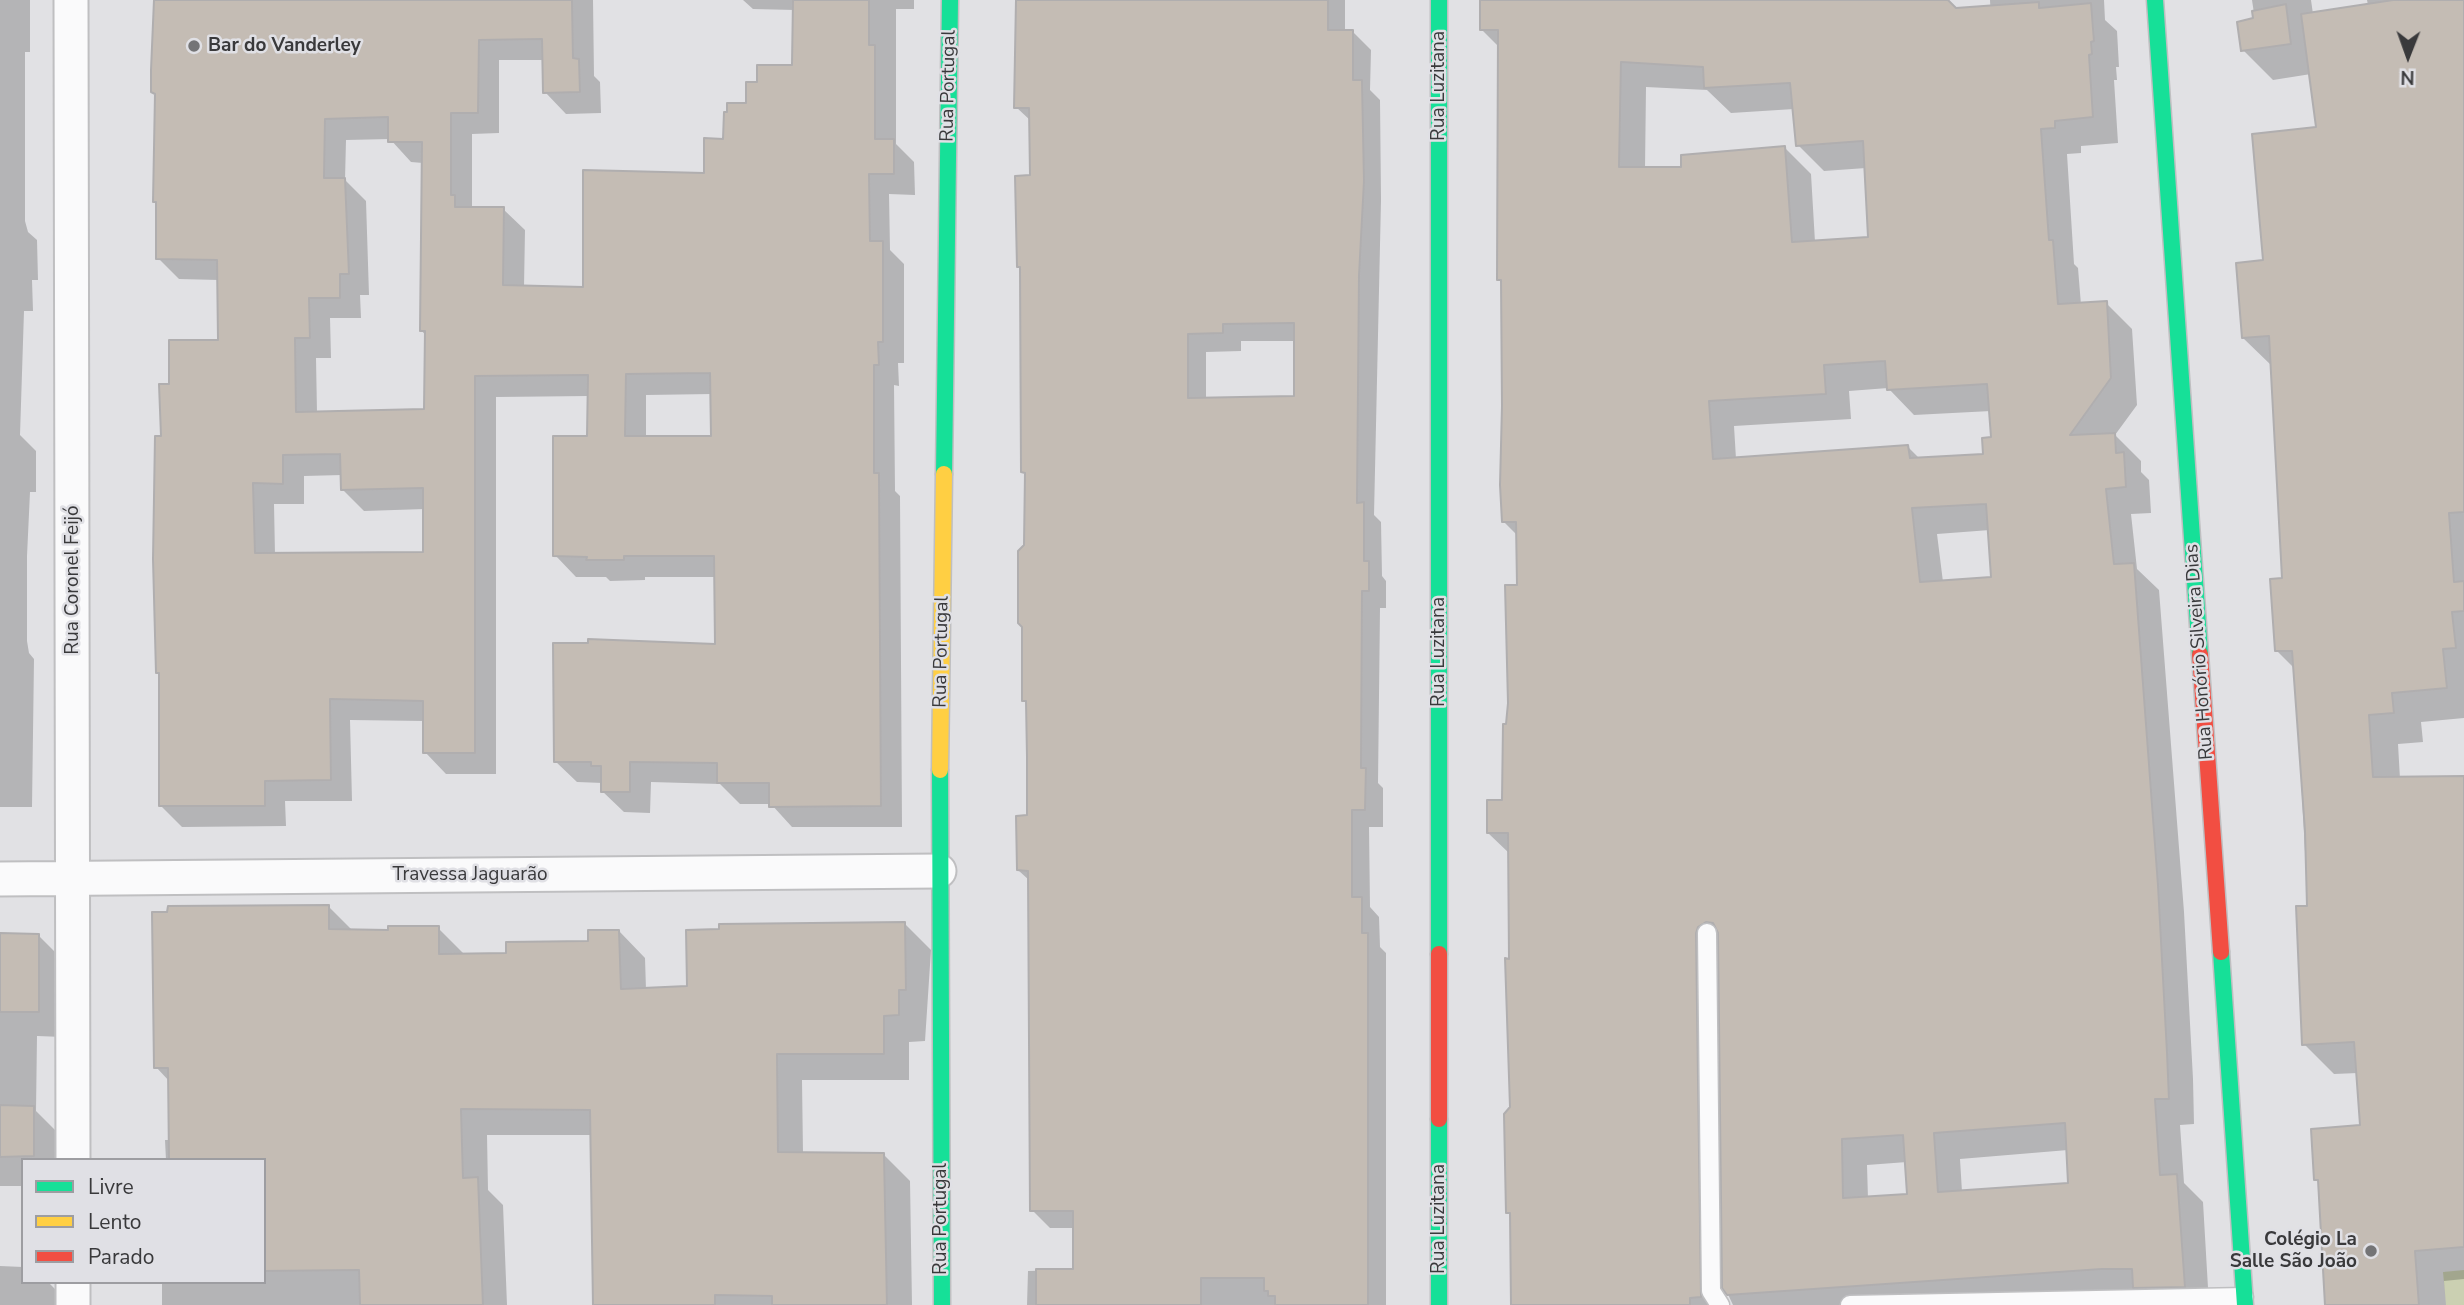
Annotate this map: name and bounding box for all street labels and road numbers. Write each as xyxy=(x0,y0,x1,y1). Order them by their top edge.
street label: Rua Portugal xyxy=(937,30,961,142)
street label: Rua Luzitana xyxy=(1428,31,1450,141)
street label: Rua Coronel Feijó xyxy=(62,505,84,655)
street label: Rua Honório Silveira Dias xyxy=(2181,543,2219,761)
street label: Rua Portugal xyxy=(930,596,954,708)
street label: Rua Luzitana xyxy=(1428,597,1450,707)
street label: Travessa Jaguarão xyxy=(392,864,548,886)
street label: Rua Portugal xyxy=(930,1163,952,1275)
street label: Rua Luzitana xyxy=(1428,1164,1450,1274)

